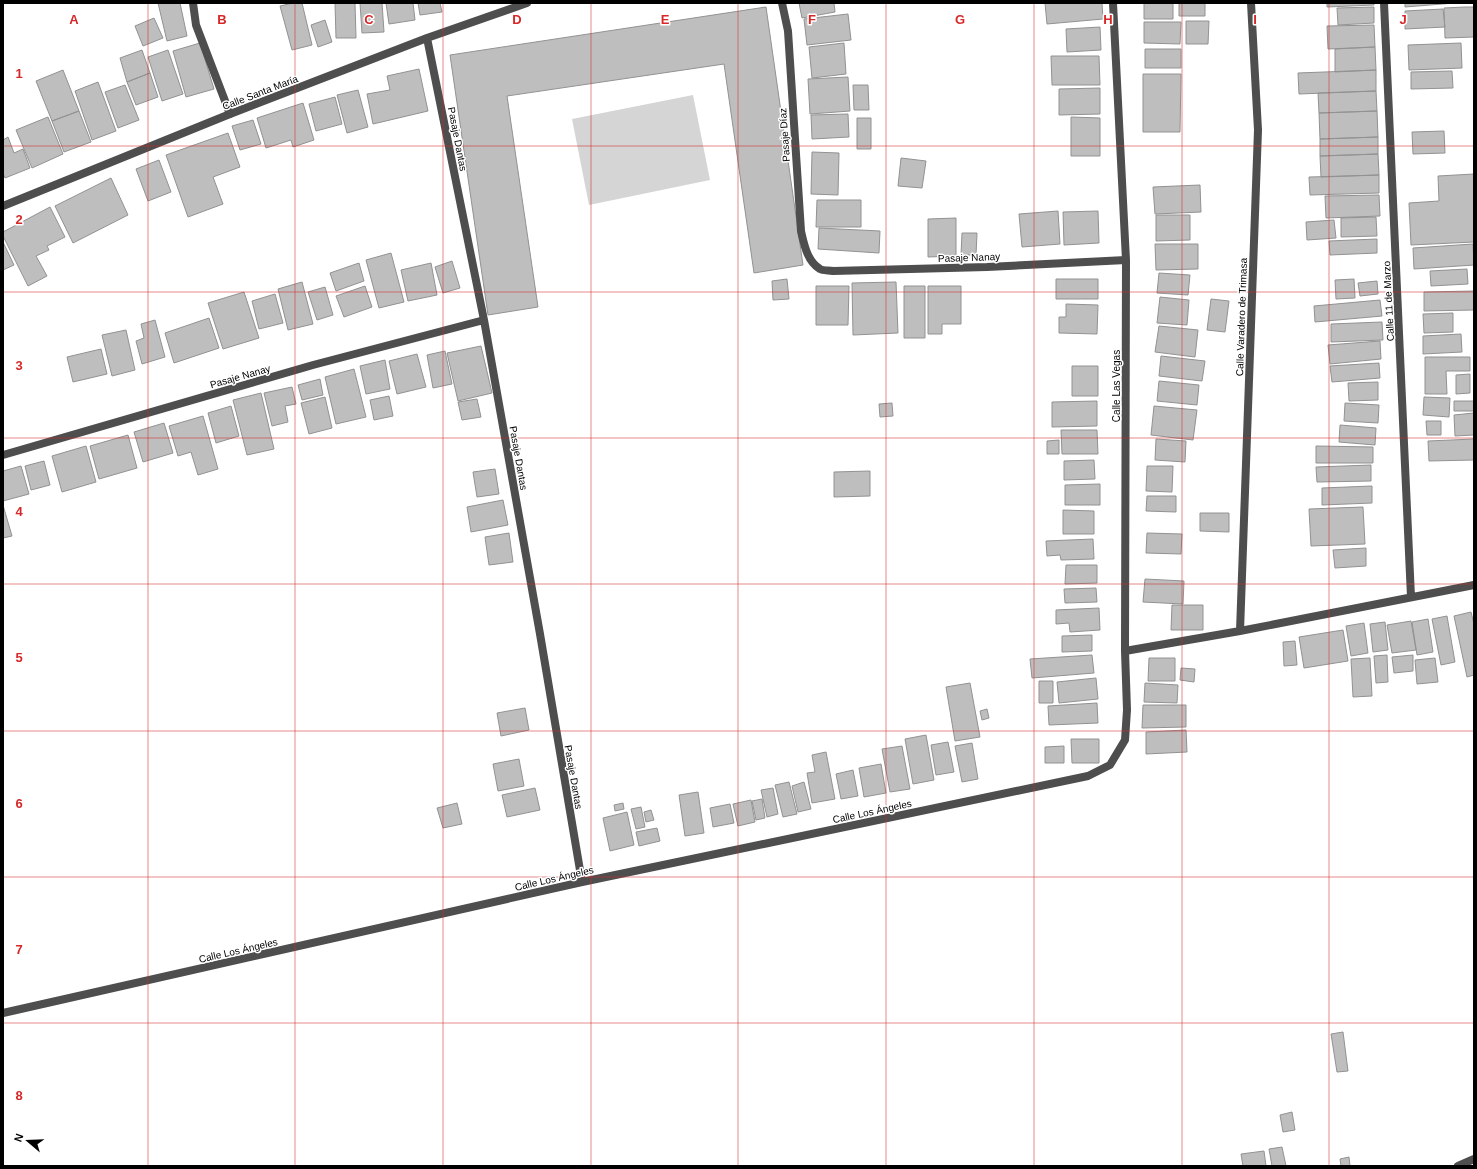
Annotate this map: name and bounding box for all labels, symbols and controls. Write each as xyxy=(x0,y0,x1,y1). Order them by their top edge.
text: A xyxy=(69,12,79,27)
text: B xyxy=(217,12,227,27)
text: C xyxy=(364,12,374,27)
text: D xyxy=(512,12,522,27)
text: E xyxy=(661,12,670,27)
text: F xyxy=(808,12,816,27)
text: G xyxy=(955,12,965,27)
text: H xyxy=(1103,12,1113,27)
text: I xyxy=(1253,12,1257,27)
text: J xyxy=(1399,12,1407,27)
text: 1 xyxy=(15,66,23,81)
street label: Calle Santa María xyxy=(221,73,300,112)
street label: Pasaje Dantas xyxy=(446,106,469,172)
street label: Pasaje Díaz xyxy=(777,108,792,162)
text: 2 xyxy=(15,212,23,227)
street label: Pasaje Nanay xyxy=(938,251,1000,264)
street label: Calle Varadero de Trimasa xyxy=(1234,257,1249,376)
street label: Calle 11 de Marzo xyxy=(1381,260,1396,341)
street label: Calle Las Vegas xyxy=(1111,350,1122,422)
text: 3 xyxy=(15,358,23,373)
street label: Pasaje Nanay xyxy=(209,363,272,390)
street label: Pasaje Dantas xyxy=(507,425,530,491)
text: 4 xyxy=(15,504,23,519)
text: 5 xyxy=(15,650,23,665)
street label: Pasaje Dantas xyxy=(562,744,585,810)
text: 6 xyxy=(15,796,23,811)
street label: Calle Los Ángeles xyxy=(831,797,913,825)
street label: Calle Los Ángeles xyxy=(513,863,595,893)
street label: Calle Los Ángeles xyxy=(197,935,279,965)
text: 7 xyxy=(15,942,23,957)
text: 8 xyxy=(15,1088,23,1103)
north arrow xyxy=(8,1121,48,1161)
text: N xyxy=(12,1132,26,1143)

